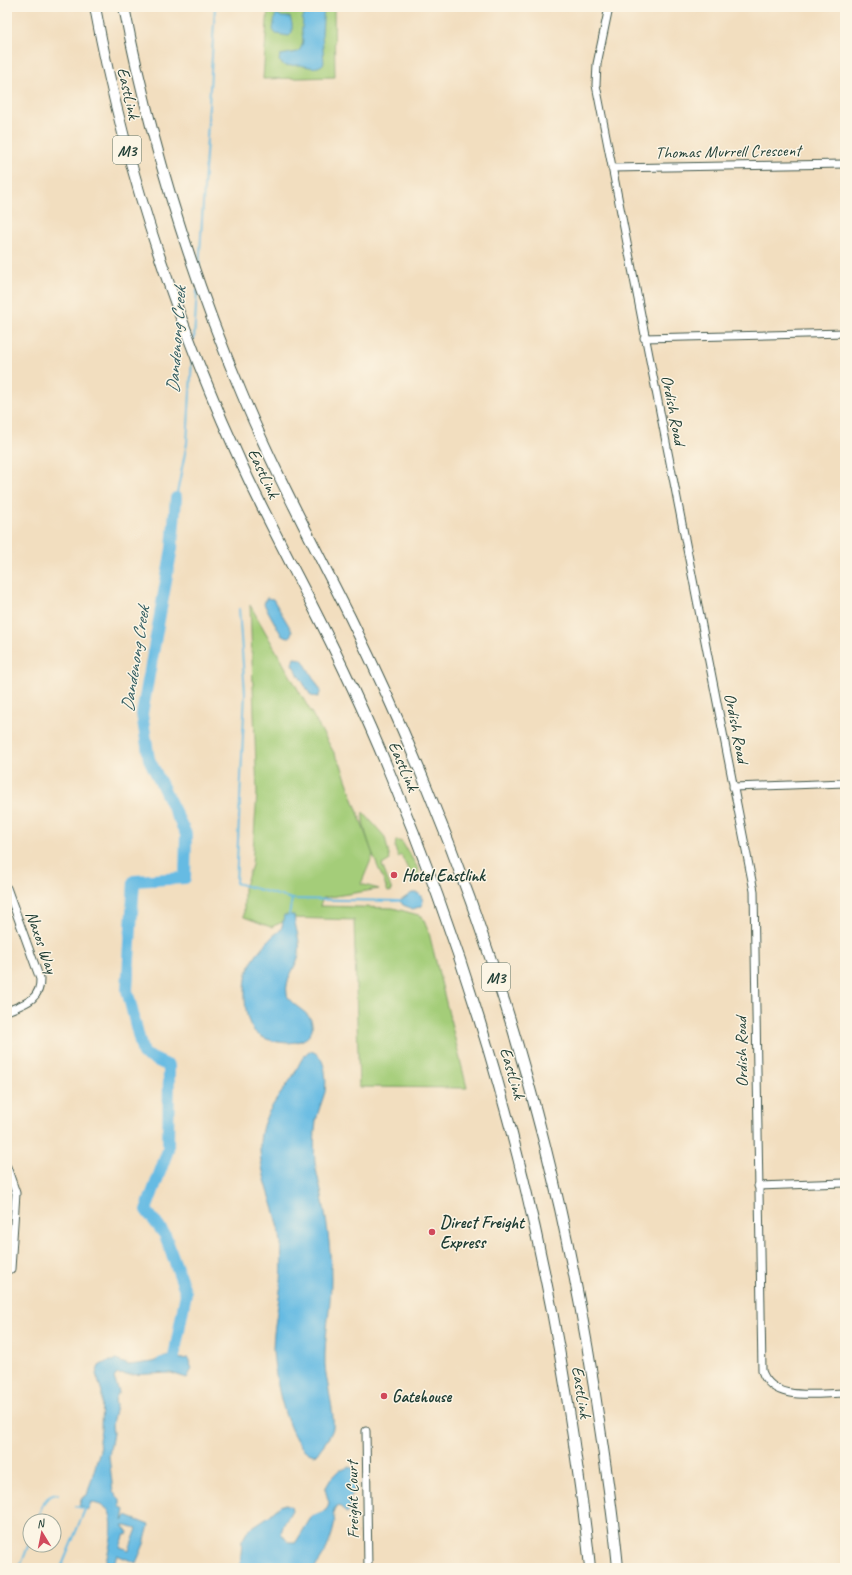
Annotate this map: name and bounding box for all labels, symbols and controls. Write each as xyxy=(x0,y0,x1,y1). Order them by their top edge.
street label: EastLink xyxy=(112,65,145,123)
road number: M3 xyxy=(113,136,141,164)
street label: Thomas Murrell Crescent xyxy=(655,140,803,163)
water label: Dandenong Creek xyxy=(161,283,191,394)
street label: Ordish Road xyxy=(656,373,691,450)
street label: EastLink xyxy=(243,445,285,503)
water label: Dandenong Creek xyxy=(116,602,155,713)
street label: Ordish Road xyxy=(719,691,754,768)
street label: EastLink xyxy=(384,738,424,796)
place label: Hotel Eastlink xyxy=(402,865,486,886)
marker: Hotel Eastlink xyxy=(389,870,399,880)
street label: Naxos Way xyxy=(21,908,62,977)
road number: M3 xyxy=(482,963,510,991)
street label: Ordish Road xyxy=(730,1013,753,1088)
street label: EastLink xyxy=(495,1045,530,1103)
place label: Direct Freight Express xyxy=(440,1212,526,1253)
marker: Direct Freight Express xyxy=(427,1227,437,1237)
street label: EastLink xyxy=(567,1365,596,1421)
place label: Gatehouse xyxy=(392,1386,453,1407)
marker: Gatehouse xyxy=(379,1391,389,1401)
street label: Freight Court xyxy=(341,1458,364,1539)
north arrow xyxy=(22,1513,62,1553)
text: N xyxy=(36,1515,47,1531)

